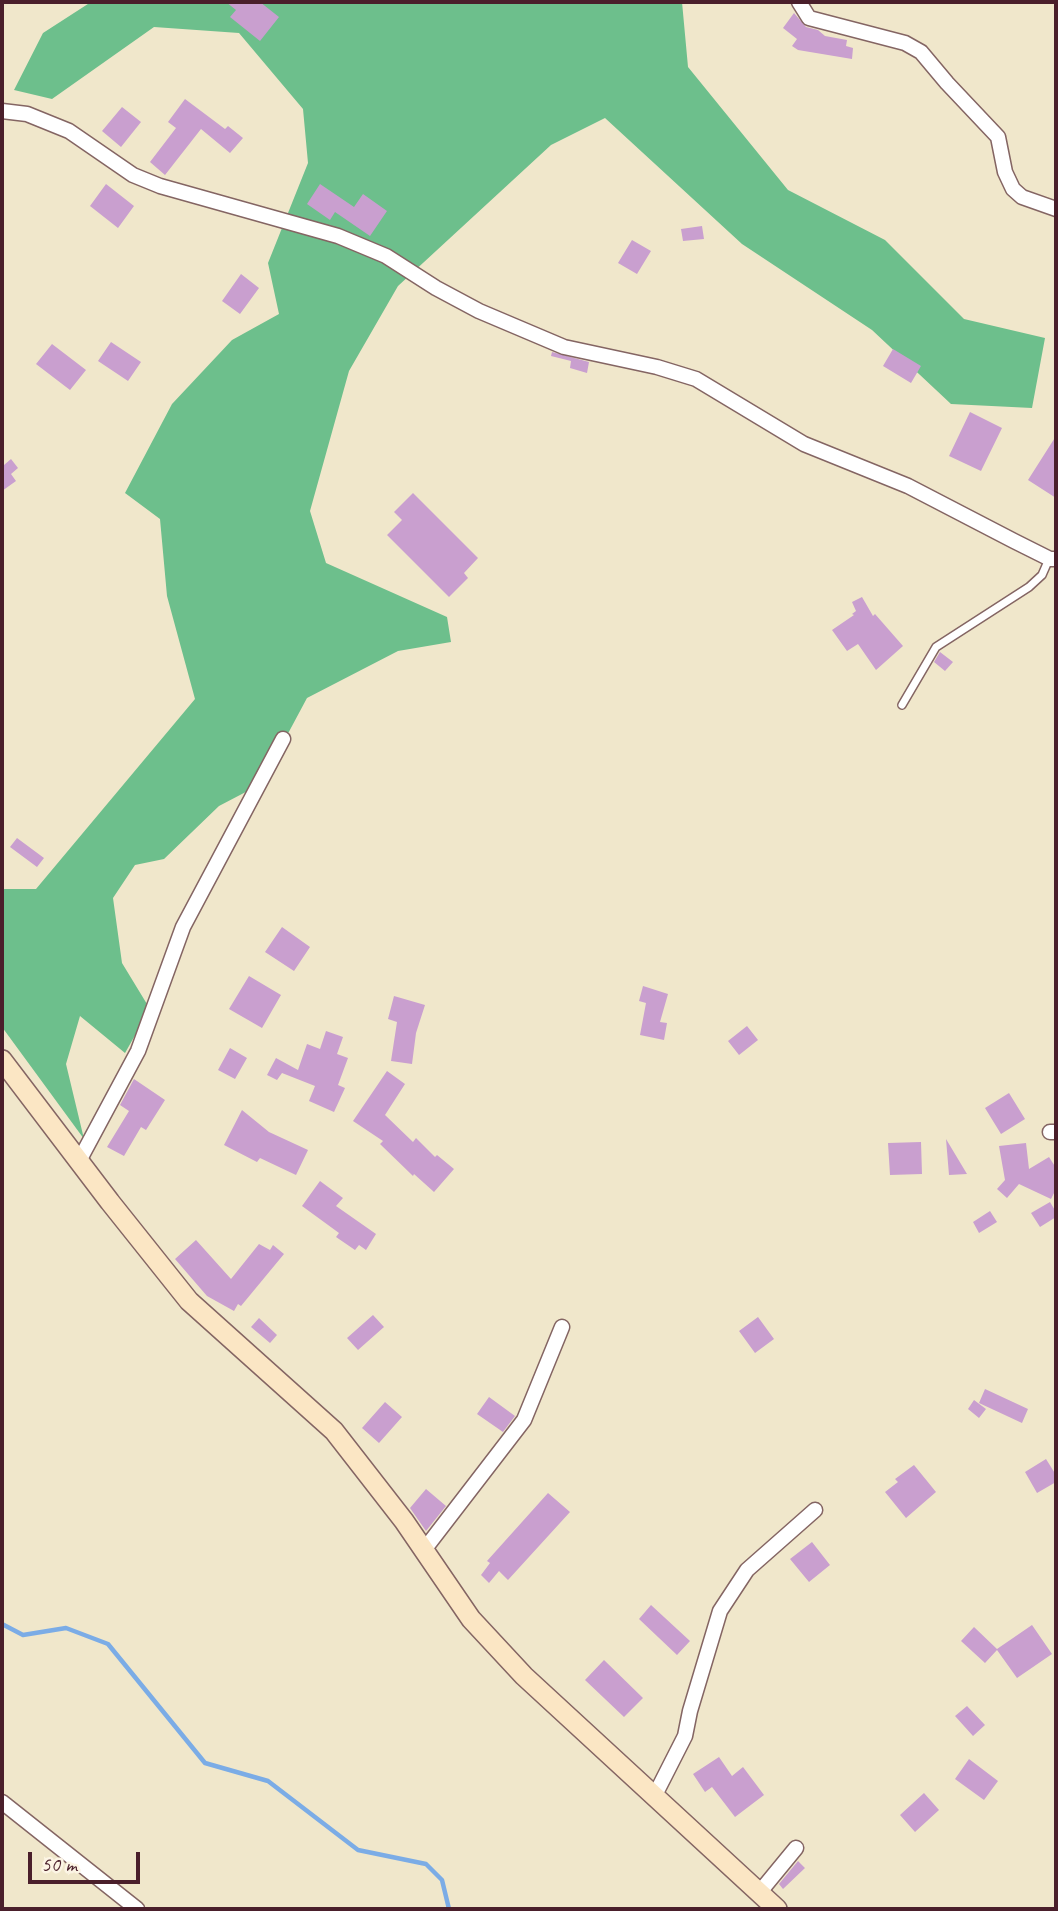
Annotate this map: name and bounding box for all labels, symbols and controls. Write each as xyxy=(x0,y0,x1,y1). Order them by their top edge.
scale bar xyxy=(32,1838,144,1882)
text: 50 m xyxy=(41,1851,77,1877)

